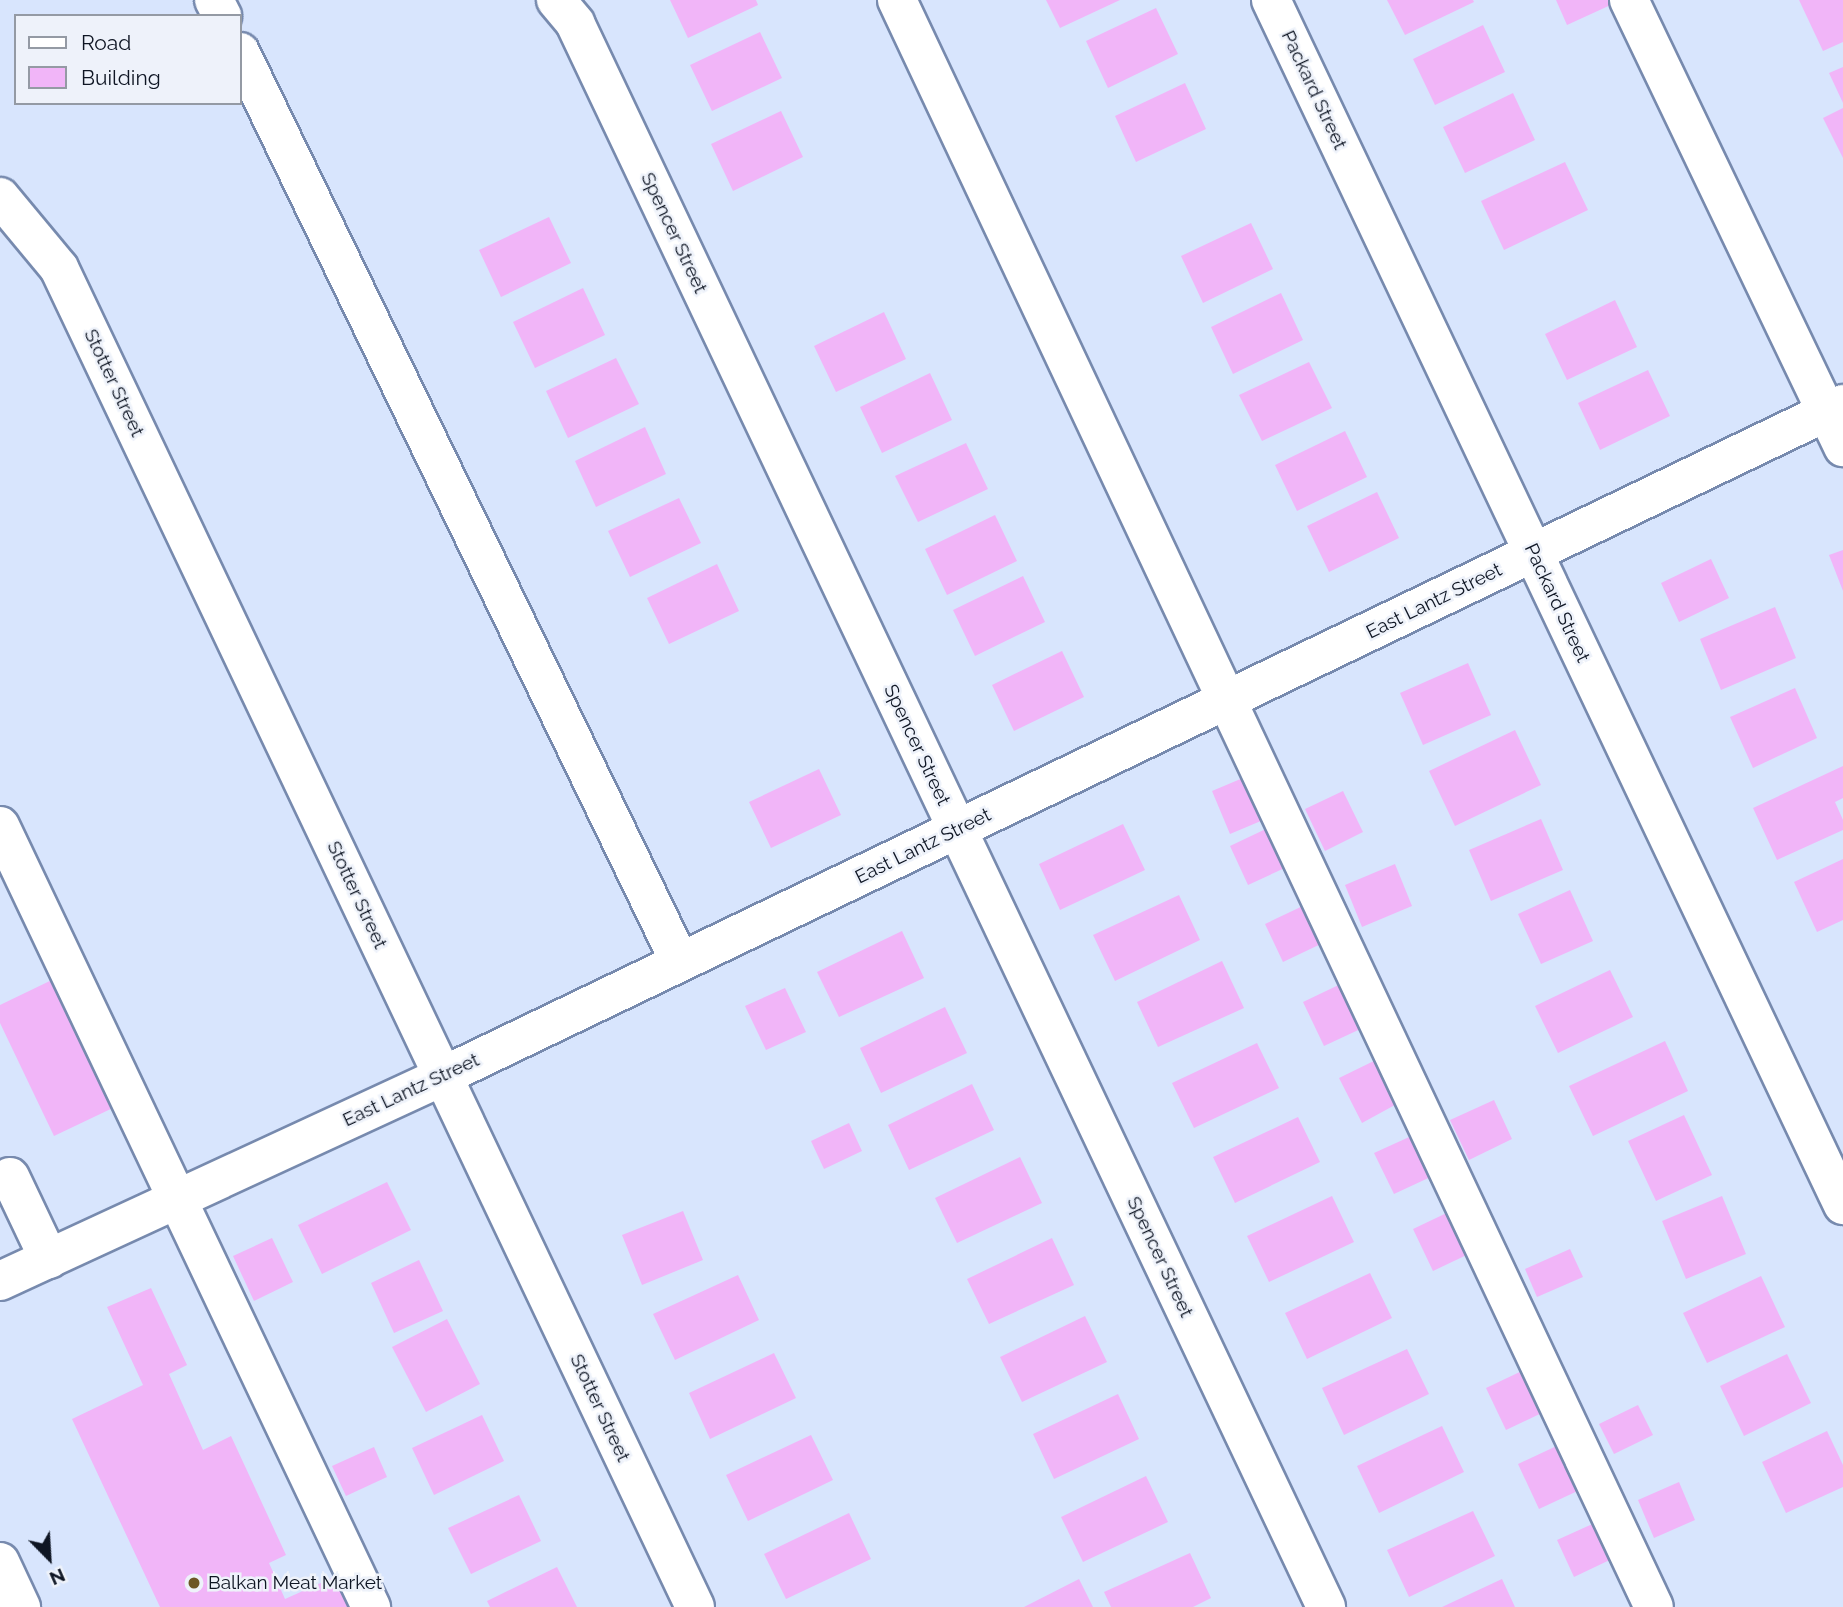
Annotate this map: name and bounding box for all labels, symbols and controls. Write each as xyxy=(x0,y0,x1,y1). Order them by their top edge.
legend xyxy=(14,14,242,105)
street label: Packard Street xyxy=(1276,27,1352,153)
text: Road xyxy=(81,30,131,55)
text: Building xyxy=(81,65,161,90)
street label: Spencer Street xyxy=(636,169,712,297)
street label: Stotter Street xyxy=(79,325,149,441)
street label: Packard Street xyxy=(1519,540,1595,666)
street label: East Lantz Street xyxy=(1363,558,1505,644)
street label: Spencer Street xyxy=(879,681,955,809)
street label: East Lantz Street xyxy=(852,803,994,889)
street label: Stotter Street xyxy=(322,837,392,953)
street label: East Lantz Street xyxy=(339,1048,483,1132)
street label: Spencer Street xyxy=(1122,1193,1198,1321)
street label: Stotter Street xyxy=(565,1350,635,1466)
north arrow xyxy=(14,1523,84,1593)
text: N xyxy=(46,1564,69,1590)
place label: Balkan Meat Market xyxy=(208,1572,382,1594)
marker: Balkan Meat Market xyxy=(186,1575,202,1591)

